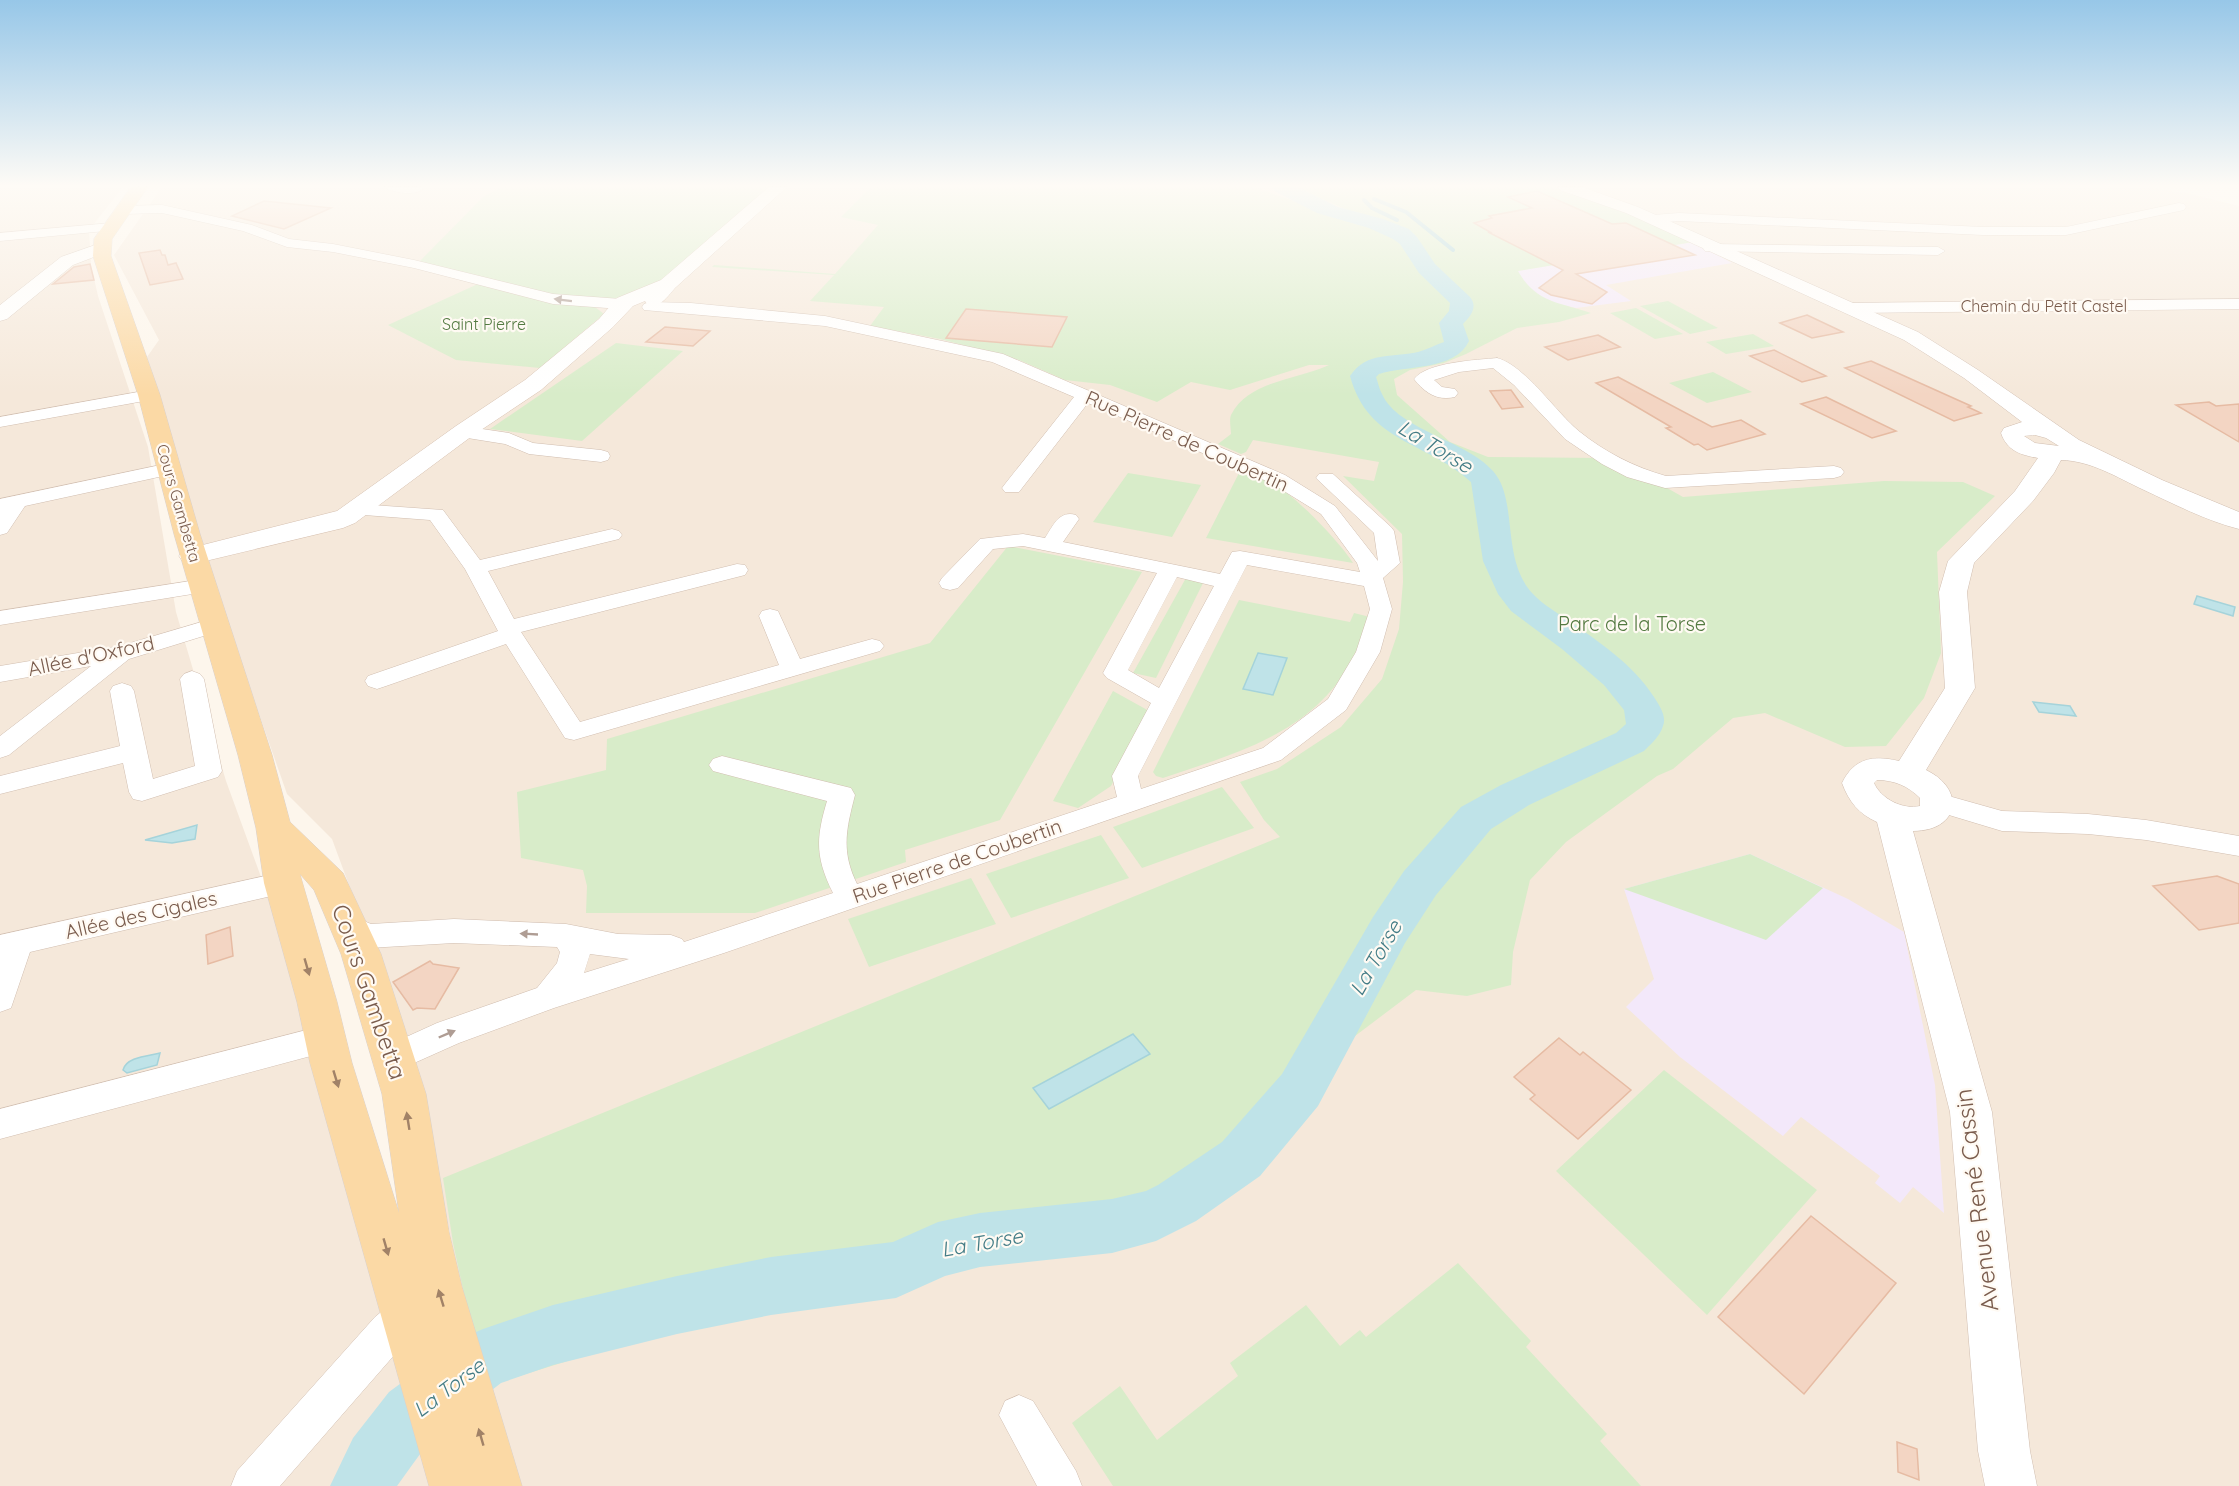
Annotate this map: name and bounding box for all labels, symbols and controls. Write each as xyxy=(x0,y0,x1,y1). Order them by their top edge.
one-way arrow xyxy=(554,295,573,305)
street label: Chemin du Petit Castel xyxy=(1961,296,2127,316)
park label: Saint Pierre xyxy=(442,314,526,334)
street label: Rue Pierre de Coubertin xyxy=(1082,384,1293,497)
water label: La Torse xyxy=(1394,414,1478,479)
street label: Cours Gambetta xyxy=(153,442,205,564)
park label: Parc de la Torse xyxy=(1558,611,1706,636)
street label: Allée d'Oxford xyxy=(25,630,156,681)
street label: Rue Pierre de Coubertin xyxy=(849,813,1065,908)
street label: Allée des Cigales xyxy=(62,885,219,944)
street label: Cours Gambetta xyxy=(326,900,414,1083)
water label: La Torse xyxy=(1343,914,1408,1000)
one-way arrow xyxy=(520,930,539,939)
one-way arrow xyxy=(303,958,312,976)
one-way arrow xyxy=(438,1028,456,1038)
one-way arrow xyxy=(332,1070,341,1088)
street label: Avenue René Cassin xyxy=(1947,1087,2005,1313)
one-way arrow xyxy=(404,1112,413,1131)
water label: La Torse xyxy=(939,1222,1026,1262)
one-way arrow xyxy=(382,1238,391,1256)
one-way arrow xyxy=(436,1289,445,1307)
water label: La Torse xyxy=(408,1351,490,1422)
one-way arrow xyxy=(476,1428,485,1446)

